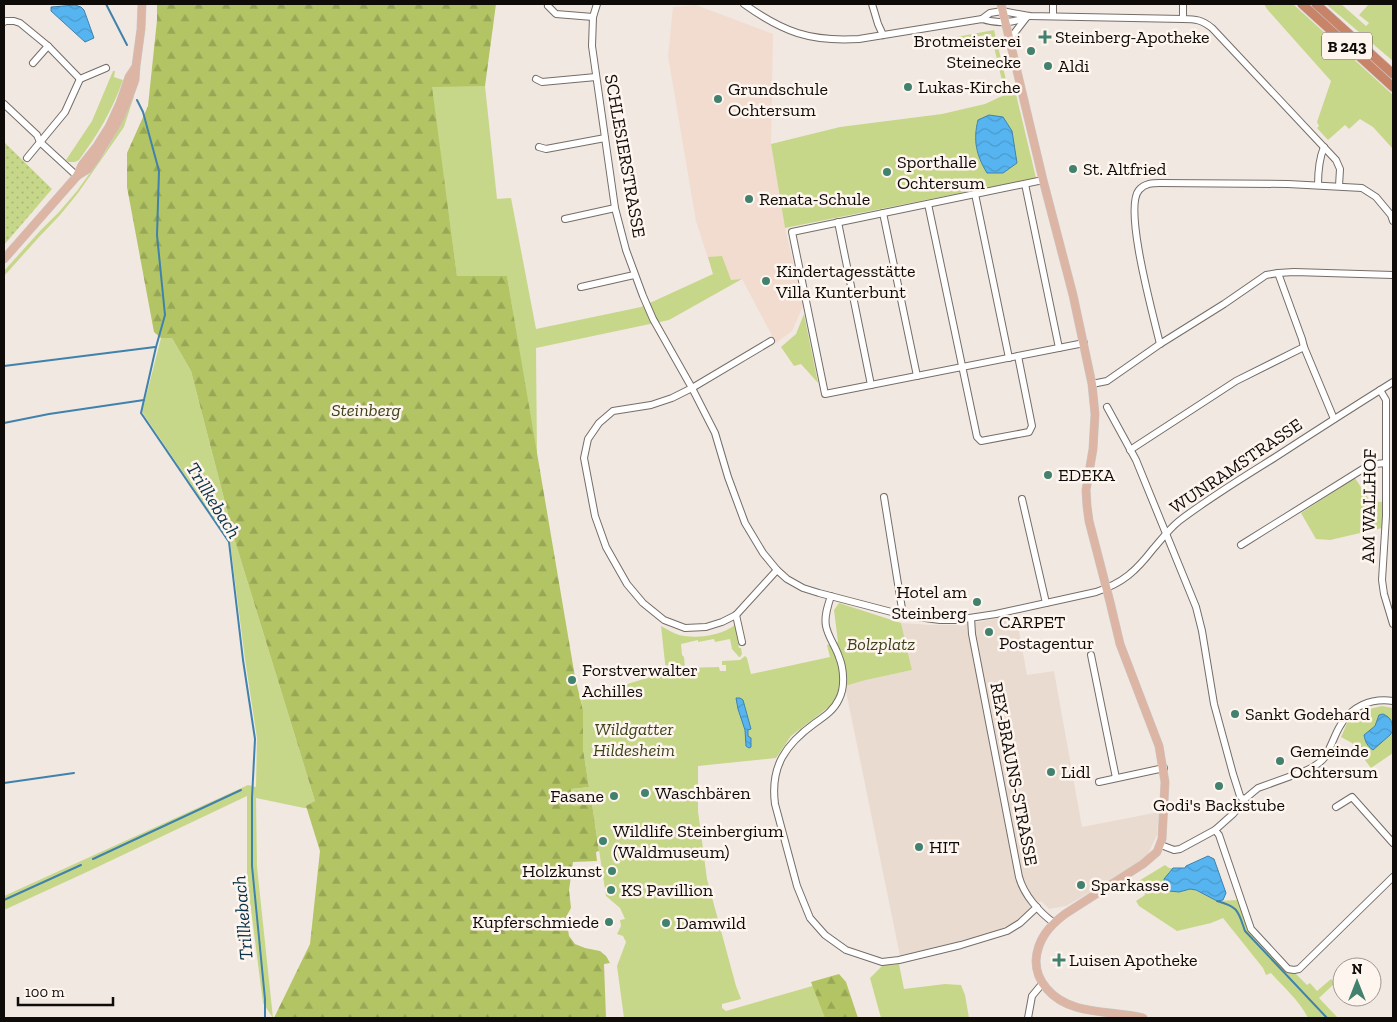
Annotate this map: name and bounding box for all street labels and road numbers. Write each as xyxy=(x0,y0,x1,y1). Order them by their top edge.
road number: B 243 xyxy=(1322,32,1372,59)
street label: SCHLESIERSTRASSE xyxy=(600,73,650,239)
street label: WUNRAMSTRASSE xyxy=(1166,414,1306,518)
street label: AM WALLHOF xyxy=(1357,449,1381,563)
street label: REX-BRAUNS-STRASSE xyxy=(985,680,1043,868)

